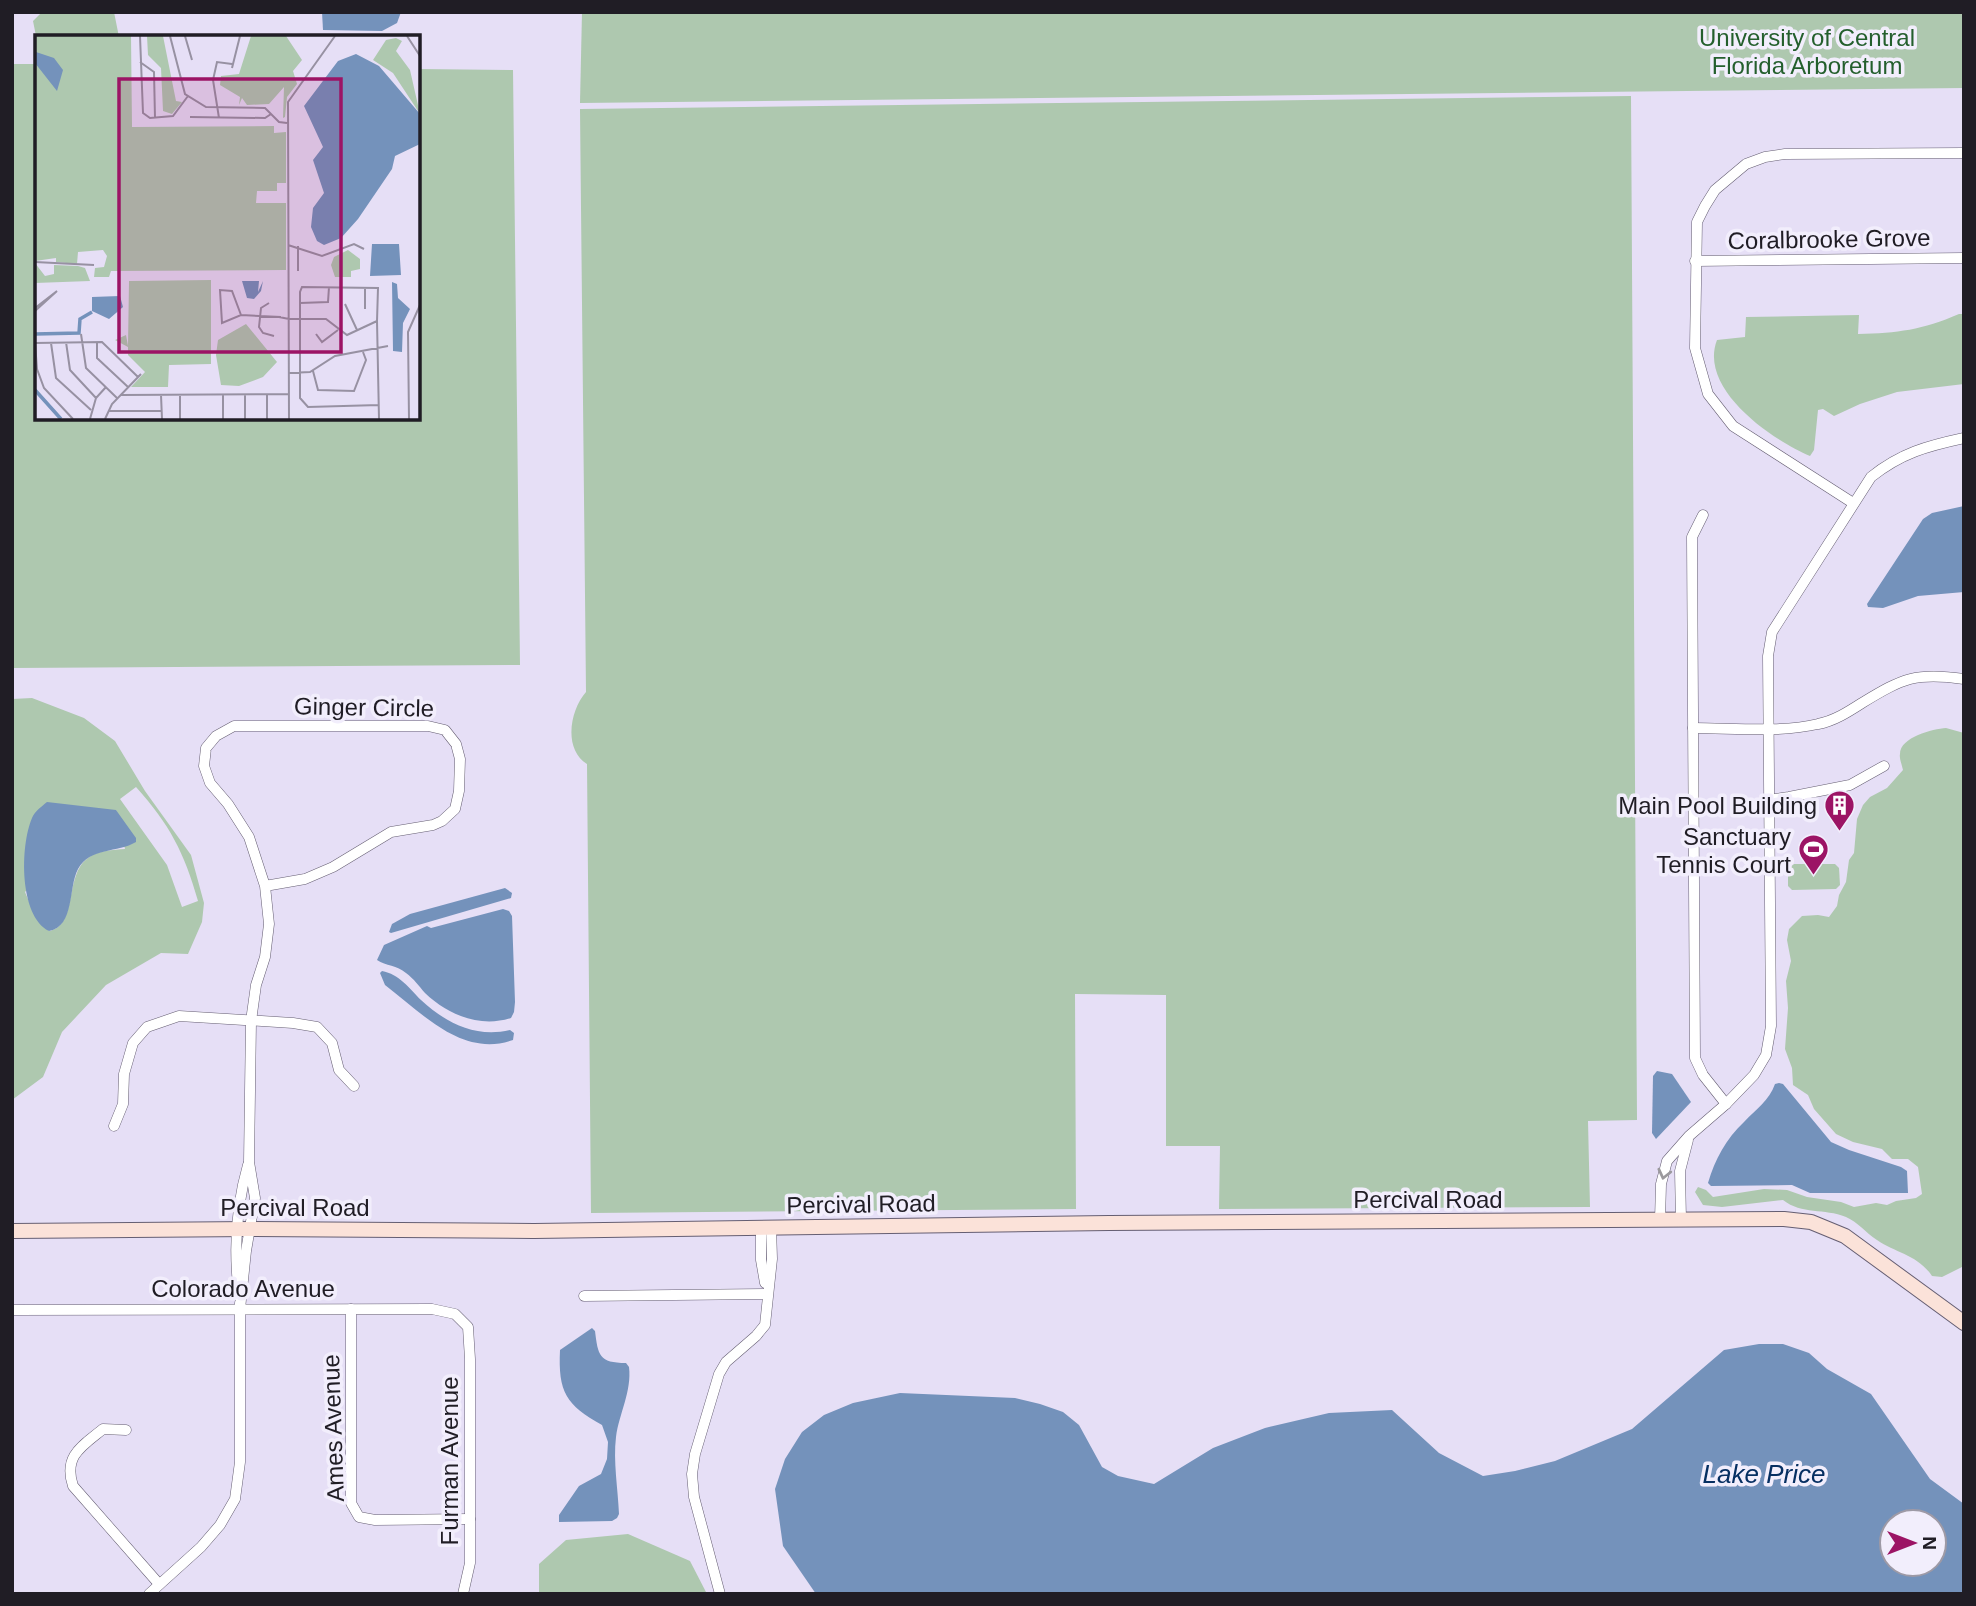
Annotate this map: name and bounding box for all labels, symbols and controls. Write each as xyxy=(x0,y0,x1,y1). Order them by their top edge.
park label: University of Central Florida Arboretum xyxy=(1699,24,1915,79)
inset map xyxy=(35,35,420,420)
street label: Coralbrooke Grove xyxy=(1727,224,1931,254)
street label: Ginger Circle xyxy=(294,692,434,722)
building icon: Main Pool Building xyxy=(1823,788,1857,832)
place label: Main Pool Building xyxy=(1618,792,1817,819)
place label: Sanctuary Tennis Court xyxy=(1656,823,1791,878)
sports icon: Sanctuary Tennis Court xyxy=(1797,833,1831,877)
one-way arrow xyxy=(1658,1168,1672,1180)
street label: Percival Road xyxy=(1353,1186,1503,1213)
street label: Percival Road xyxy=(786,1189,936,1219)
street label: Percival Road xyxy=(220,1194,370,1221)
street label: Colorado Avenue xyxy=(151,1275,335,1302)
street label: Ames Avenue xyxy=(317,1354,349,1502)
street label: Furman Avenue xyxy=(436,1377,463,1546)
water label: Lake Price xyxy=(1703,1459,1825,1489)
north arrow xyxy=(1878,1508,1948,1578)
text: N xyxy=(1919,1536,1940,1550)

